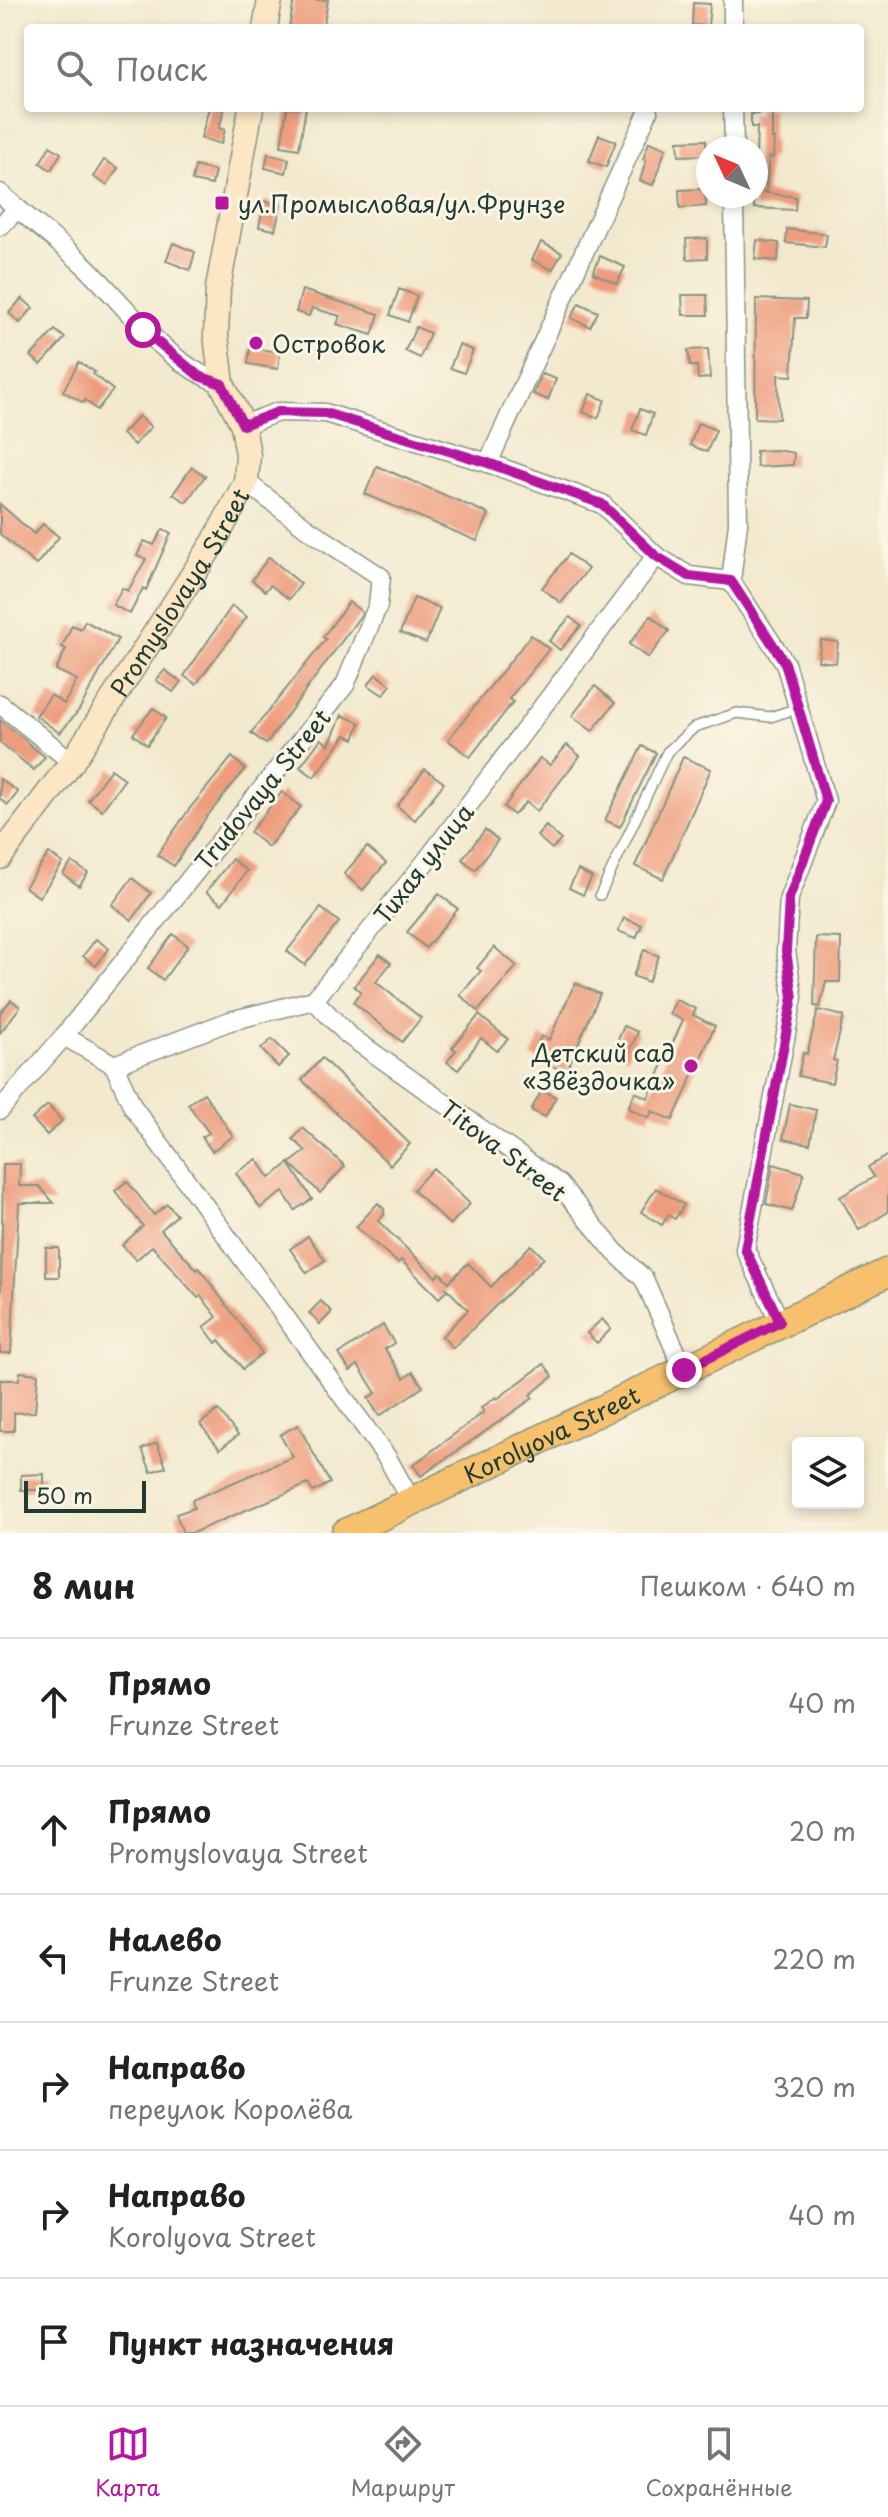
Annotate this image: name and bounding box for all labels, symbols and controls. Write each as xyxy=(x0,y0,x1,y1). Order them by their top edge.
search box xyxy=(24,24,864,112)
icon: search xyxy=(52,46,96,90)
text: Поиск xyxy=(116,46,207,91)
north arrow xyxy=(696,136,768,208)
place label: ул.Промысловая/ул.Фрунзе xyxy=(238,185,565,221)
marker: ул.Промысловая/ул.Фрунзе xyxy=(213,194,231,212)
route start xyxy=(125,312,161,348)
place label: Островок xyxy=(272,325,386,361)
marker: Островок xyxy=(247,334,265,352)
street label: Promyslovaya Street xyxy=(101,481,258,704)
street label: Trudovaya Street xyxy=(185,700,339,878)
street label: Тихая улица xyxy=(365,795,481,931)
place label: Детский сад «Звёздочка» xyxy=(522,1034,675,1098)
marker: Детский сад «Звёздочка» xyxy=(682,1057,700,1075)
street label: Titova Street xyxy=(433,1090,575,1210)
route end xyxy=(666,1352,702,1388)
street label: Korolyova Street xyxy=(457,1376,646,1492)
map controls xyxy=(792,1437,864,1509)
button: layers xyxy=(792,1437,864,1509)
scale bar xyxy=(24,1477,146,1513)
text: 50 m xyxy=(36,1478,93,1511)
text: 8 мин xyxy=(32,1559,135,1611)
text: Пешком · 640 m xyxy=(640,1566,856,1605)
text: Прямо xyxy=(108,1660,211,1705)
icon: ahead xyxy=(32,1680,76,1724)
text: 40 m xyxy=(788,1683,856,1722)
text: Frunze Street xyxy=(108,1705,279,1744)
text: Прямо xyxy=(108,1788,211,1833)
icon: ahead xyxy=(32,1808,76,1852)
text: 20 m xyxy=(789,1811,856,1850)
text: Promyslovaya Street xyxy=(108,1833,368,1872)
text: Налево xyxy=(108,1916,222,1961)
icon: left xyxy=(32,1936,76,1980)
text: 220 m xyxy=(772,1939,856,1978)
text: Frunze Street xyxy=(108,1961,279,2000)
text: Направо xyxy=(108,2044,246,2089)
icon: right xyxy=(32,2064,76,2108)
text: 320 m xyxy=(772,2067,856,2106)
text: переулок Королёва xyxy=(108,2089,352,2128)
text: Направо xyxy=(108,2172,246,2217)
icon: right xyxy=(32,2192,76,2236)
text: 40 m xyxy=(788,2195,856,2234)
text: Korolyova Street xyxy=(108,2217,316,2256)
icon: arrive xyxy=(32,2320,76,2364)
text: Пункт назначения xyxy=(108,2320,394,2365)
tab: Карта xyxy=(95,2422,160,2503)
tab: Маршрут xyxy=(351,2422,455,2503)
tab: Сохранённые xyxy=(646,2422,793,2503)

